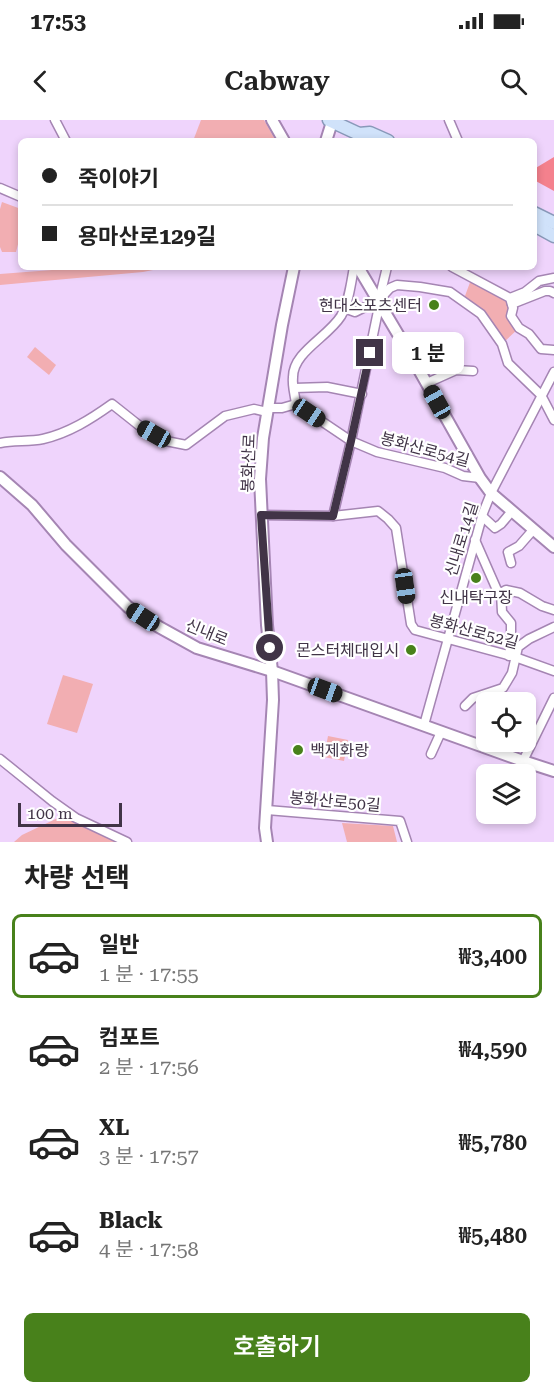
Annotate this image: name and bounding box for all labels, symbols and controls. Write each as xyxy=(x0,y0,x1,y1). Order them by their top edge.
text: 17:53 xyxy=(30,9,86,34)
icon: back xyxy=(24,65,57,98)
text: Cabway xyxy=(224,65,330,97)
icon: search xyxy=(497,65,530,98)
text: 죽이야기 xyxy=(78,166,159,191)
text: 용마산로129길 xyxy=(78,224,216,249)
place label: 현대스포츠센터 xyxy=(319,296,422,315)
marker: 현대스포츠센터 xyxy=(427,298,441,312)
callout: 1 분 xyxy=(391,332,463,374)
route end xyxy=(356,339,383,366)
text: 1 분 xyxy=(411,341,445,365)
car xyxy=(420,382,454,422)
car xyxy=(289,395,329,431)
car xyxy=(134,417,174,451)
street label: 봉화산로54길 xyxy=(378,428,472,471)
street label: 봉화산로 xyxy=(238,433,259,493)
street label: 신내로14길 xyxy=(441,500,482,579)
car xyxy=(394,567,416,605)
marker: 신내탁구장 xyxy=(469,571,483,585)
place label: 신내탁구장 xyxy=(439,588,513,607)
car xyxy=(123,600,163,634)
street label: 봉화산로52길 xyxy=(427,610,521,653)
street label: 신내로 xyxy=(183,615,231,650)
route start xyxy=(256,634,283,661)
place label: 몬스터체대입시 xyxy=(296,641,399,660)
marker: 몬스터체대입시 xyxy=(404,643,418,657)
car xyxy=(305,675,345,705)
map controls xyxy=(476,692,536,824)
button: locate xyxy=(476,692,536,752)
place label: 백제화랑 xyxy=(310,741,369,760)
marker: 백제화랑 xyxy=(291,743,305,757)
button: layers xyxy=(476,764,536,824)
street label: 봉화산로50길 xyxy=(289,788,381,815)
scale bar xyxy=(18,800,122,828)
text: 100 m xyxy=(27,804,73,823)
text: 차량 선택 xyxy=(24,862,130,894)
icon: car xyxy=(27,929,81,983)
text: 일반 xyxy=(99,932,139,957)
text: ₩3,400 xyxy=(459,944,527,969)
text: 1 분 · 17:55 xyxy=(99,962,199,986)
icon: car xyxy=(27,1022,81,1076)
text: 컴포트 xyxy=(99,1025,160,1050)
text: ₩4,590 xyxy=(459,1037,527,1062)
text: 2 분 · 17:56 xyxy=(99,1055,199,1079)
icon: car xyxy=(27,1115,81,1169)
text: XL xyxy=(99,1115,129,1140)
text: ₩5,780 xyxy=(459,1130,527,1155)
text: 3 분 · 17:57 xyxy=(99,1144,199,1168)
icon: car xyxy=(27,1208,81,1262)
text: Black xyxy=(99,1208,163,1233)
text: ₩5,480 xyxy=(459,1223,527,1248)
text: 4 분 · 17:58 xyxy=(99,1237,199,1261)
button: 호출하기 xyxy=(24,1313,530,1382)

